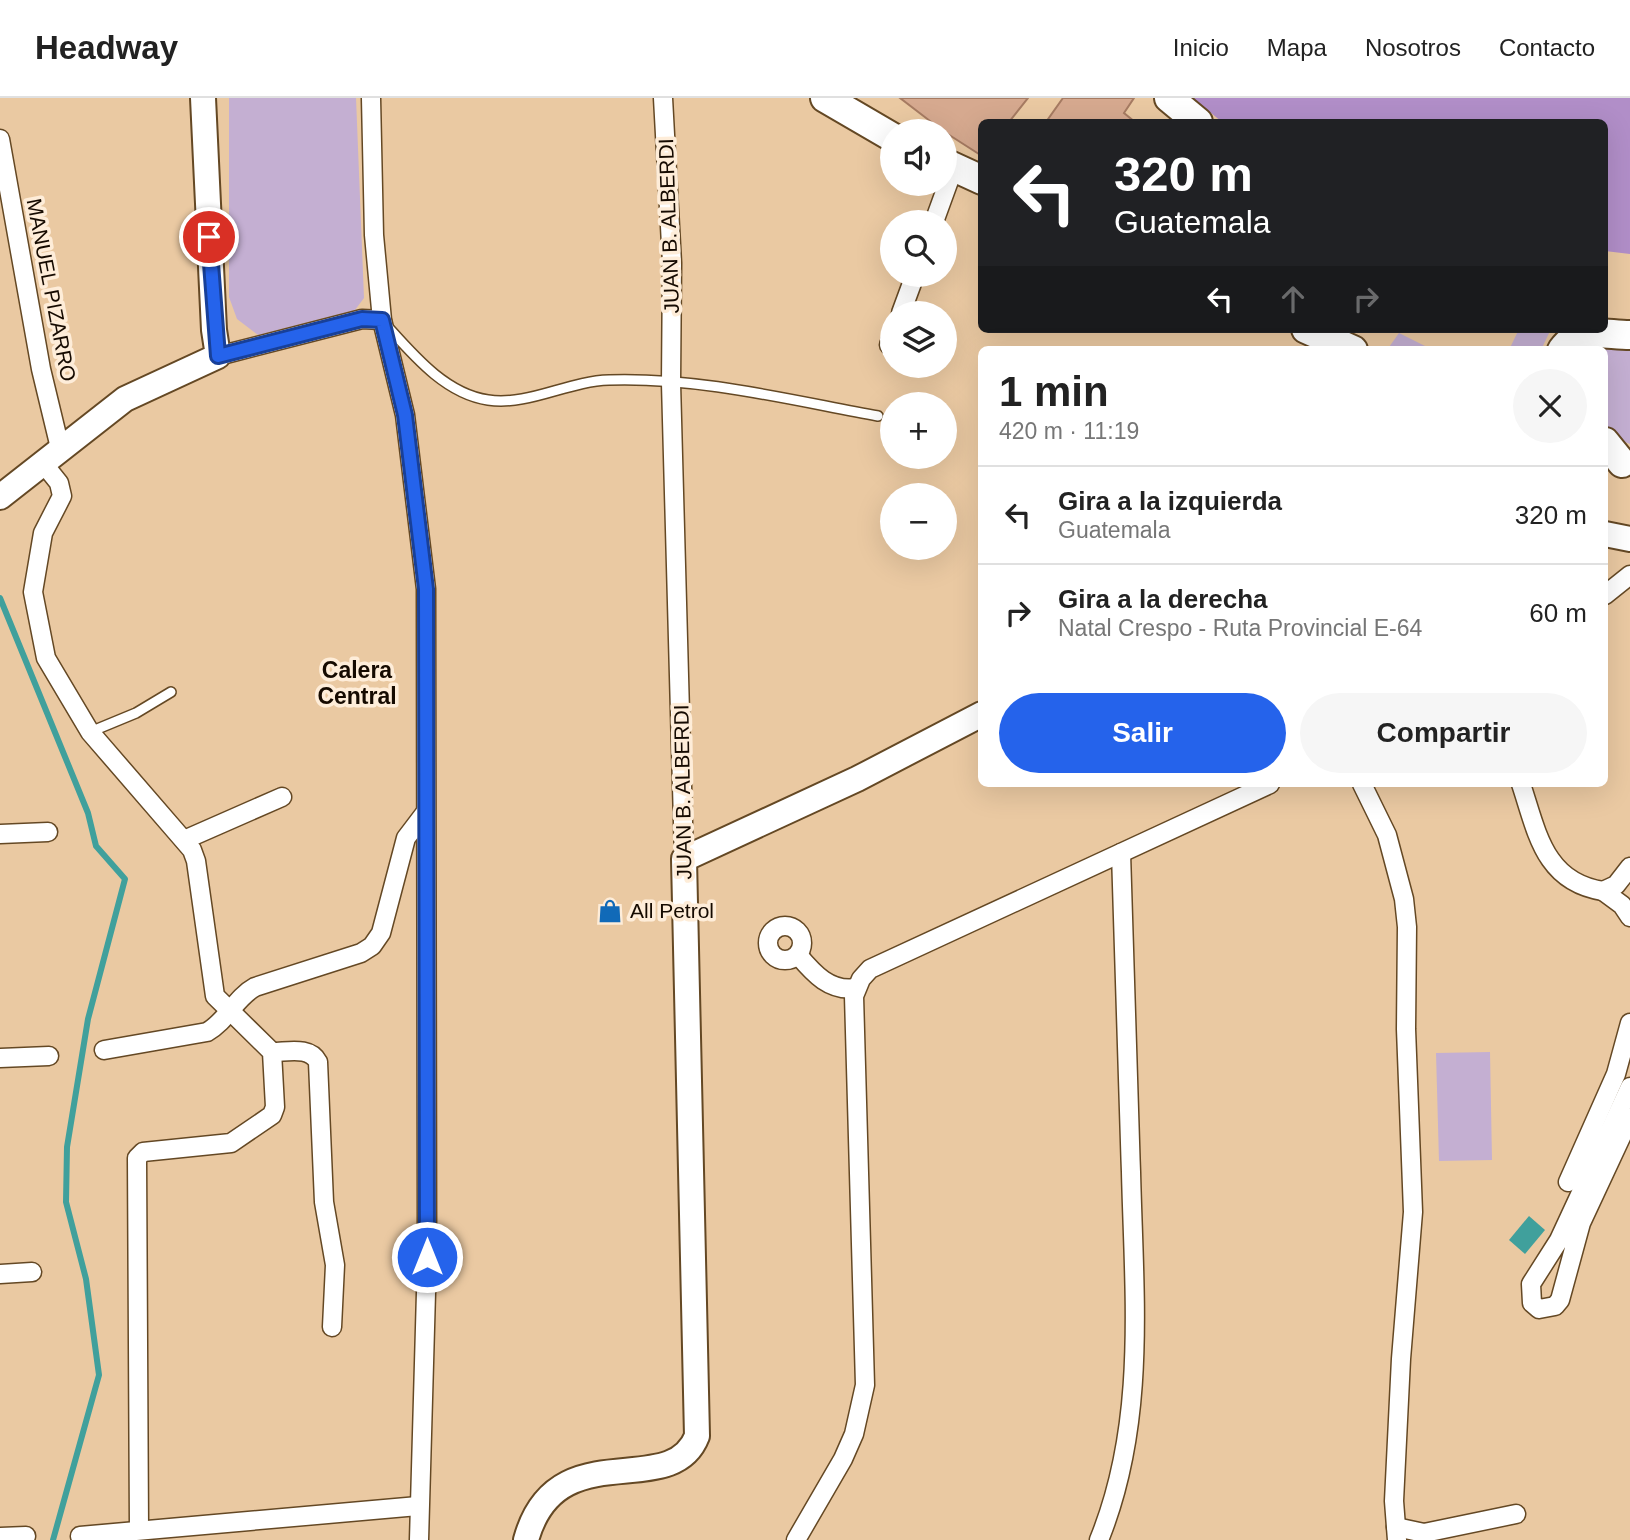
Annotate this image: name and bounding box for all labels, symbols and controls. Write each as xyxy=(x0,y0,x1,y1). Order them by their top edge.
text: Headway xyxy=(35,29,178,66)
text: Inicio xyxy=(1173,34,1229,61)
text: Mapa xyxy=(1267,34,1327,61)
text: Nosotros xyxy=(1365,34,1461,61)
text: Contacto xyxy=(1499,34,1595,61)
map controls xyxy=(880,119,957,560)
button: sound xyxy=(880,119,957,196)
street label: JUAN B. ALBERDI xyxy=(654,138,683,314)
icon: left xyxy=(999,147,1090,238)
text: 320 m xyxy=(1114,147,1253,201)
street label: MANUEL PIZARRO xyxy=(22,196,81,383)
text: Guatemala xyxy=(1114,204,1271,240)
pin xyxy=(179,207,239,267)
button: search xyxy=(880,210,957,287)
icon: arrive xyxy=(190,218,228,256)
icon: left xyxy=(1201,280,1239,318)
icon: ahead xyxy=(1274,280,1312,318)
icon: right xyxy=(1347,280,1385,318)
button: layers xyxy=(880,301,957,378)
text: 1 min xyxy=(999,368,1109,415)
button: close xyxy=(1513,369,1587,443)
button: + xyxy=(880,392,957,469)
text: 420 m · 11:19 xyxy=(999,418,1139,444)
button: − xyxy=(880,483,957,560)
text: Gira a la izquierda xyxy=(1058,486,1282,516)
icon: left xyxy=(999,496,1037,534)
text: 320 m xyxy=(1515,500,1587,530)
text: Guatemala xyxy=(1058,517,1171,543)
text: Gira a la derecha xyxy=(1058,584,1268,614)
icon: right xyxy=(999,594,1037,632)
text: 60 m xyxy=(1529,598,1587,628)
text: Natal Crespo - Ruta Provincial E-64 xyxy=(1058,615,1422,641)
district label: Calera Central xyxy=(317,657,397,709)
button: Salir xyxy=(999,693,1286,773)
button: Compartir xyxy=(1300,693,1587,773)
street label: JUAN B. ALBERDI xyxy=(669,704,696,880)
shop icon: All Petrol xyxy=(596,897,624,925)
place label: All Petrol xyxy=(630,899,714,922)
position arrow xyxy=(390,1220,464,1294)

